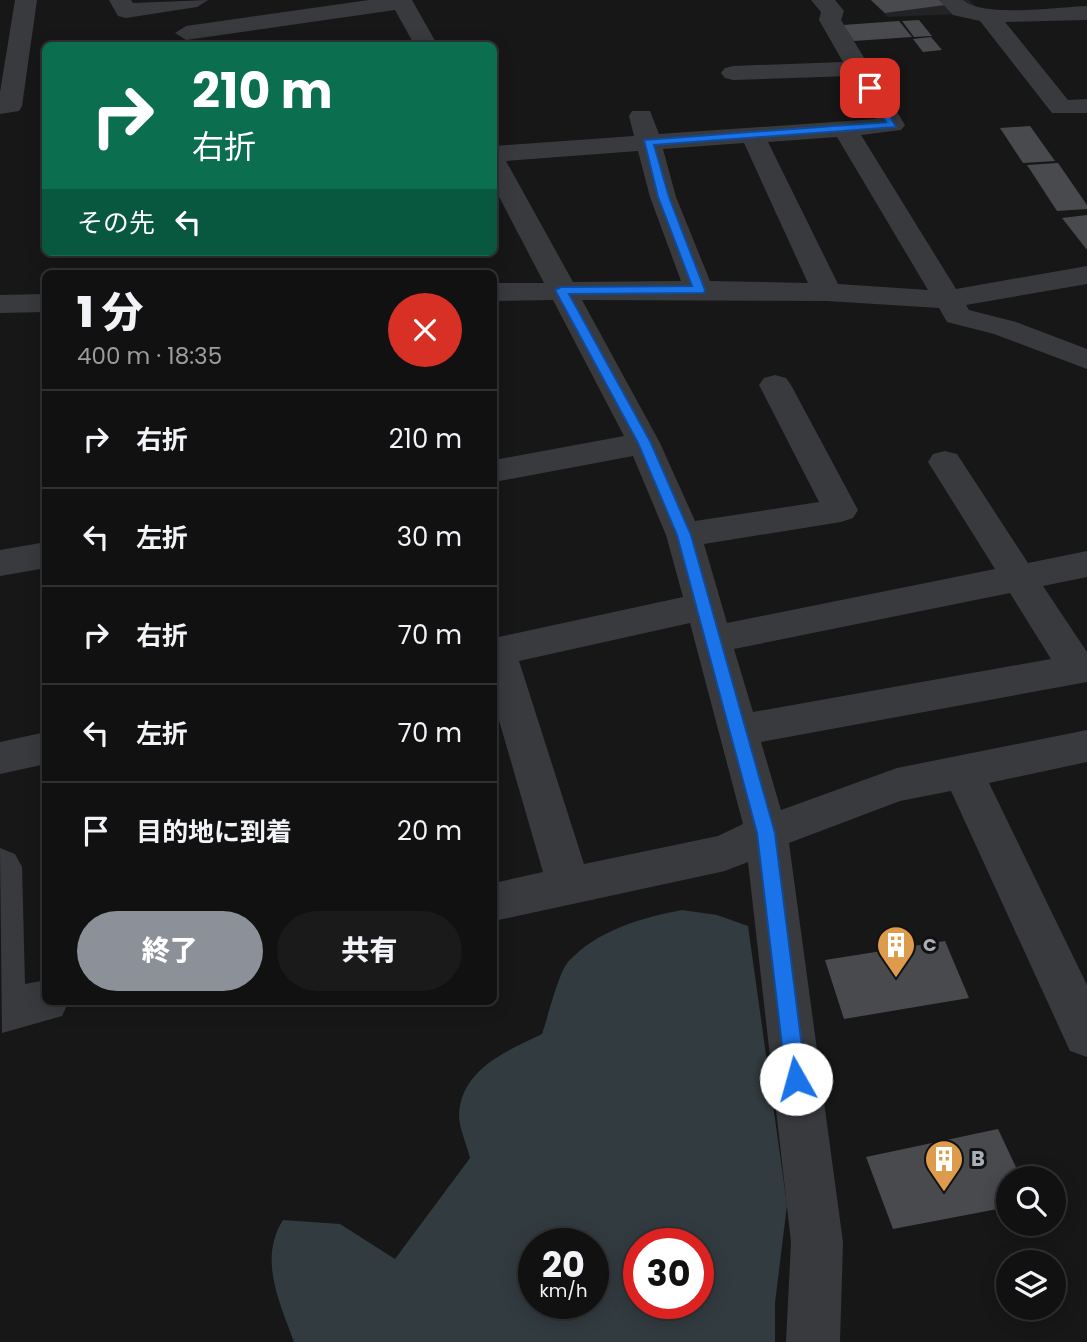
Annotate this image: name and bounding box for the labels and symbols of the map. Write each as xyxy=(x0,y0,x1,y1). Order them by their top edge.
pin xyxy=(840,58,900,118)
building icon: C xyxy=(875,924,917,979)
place label: C xyxy=(923,932,937,957)
position arrow xyxy=(759,1042,833,1116)
building icon: B xyxy=(923,1138,965,1193)
place label: B xyxy=(971,1144,985,1173)
speed limit sign: 30 xyxy=(623,1228,714,1319)

